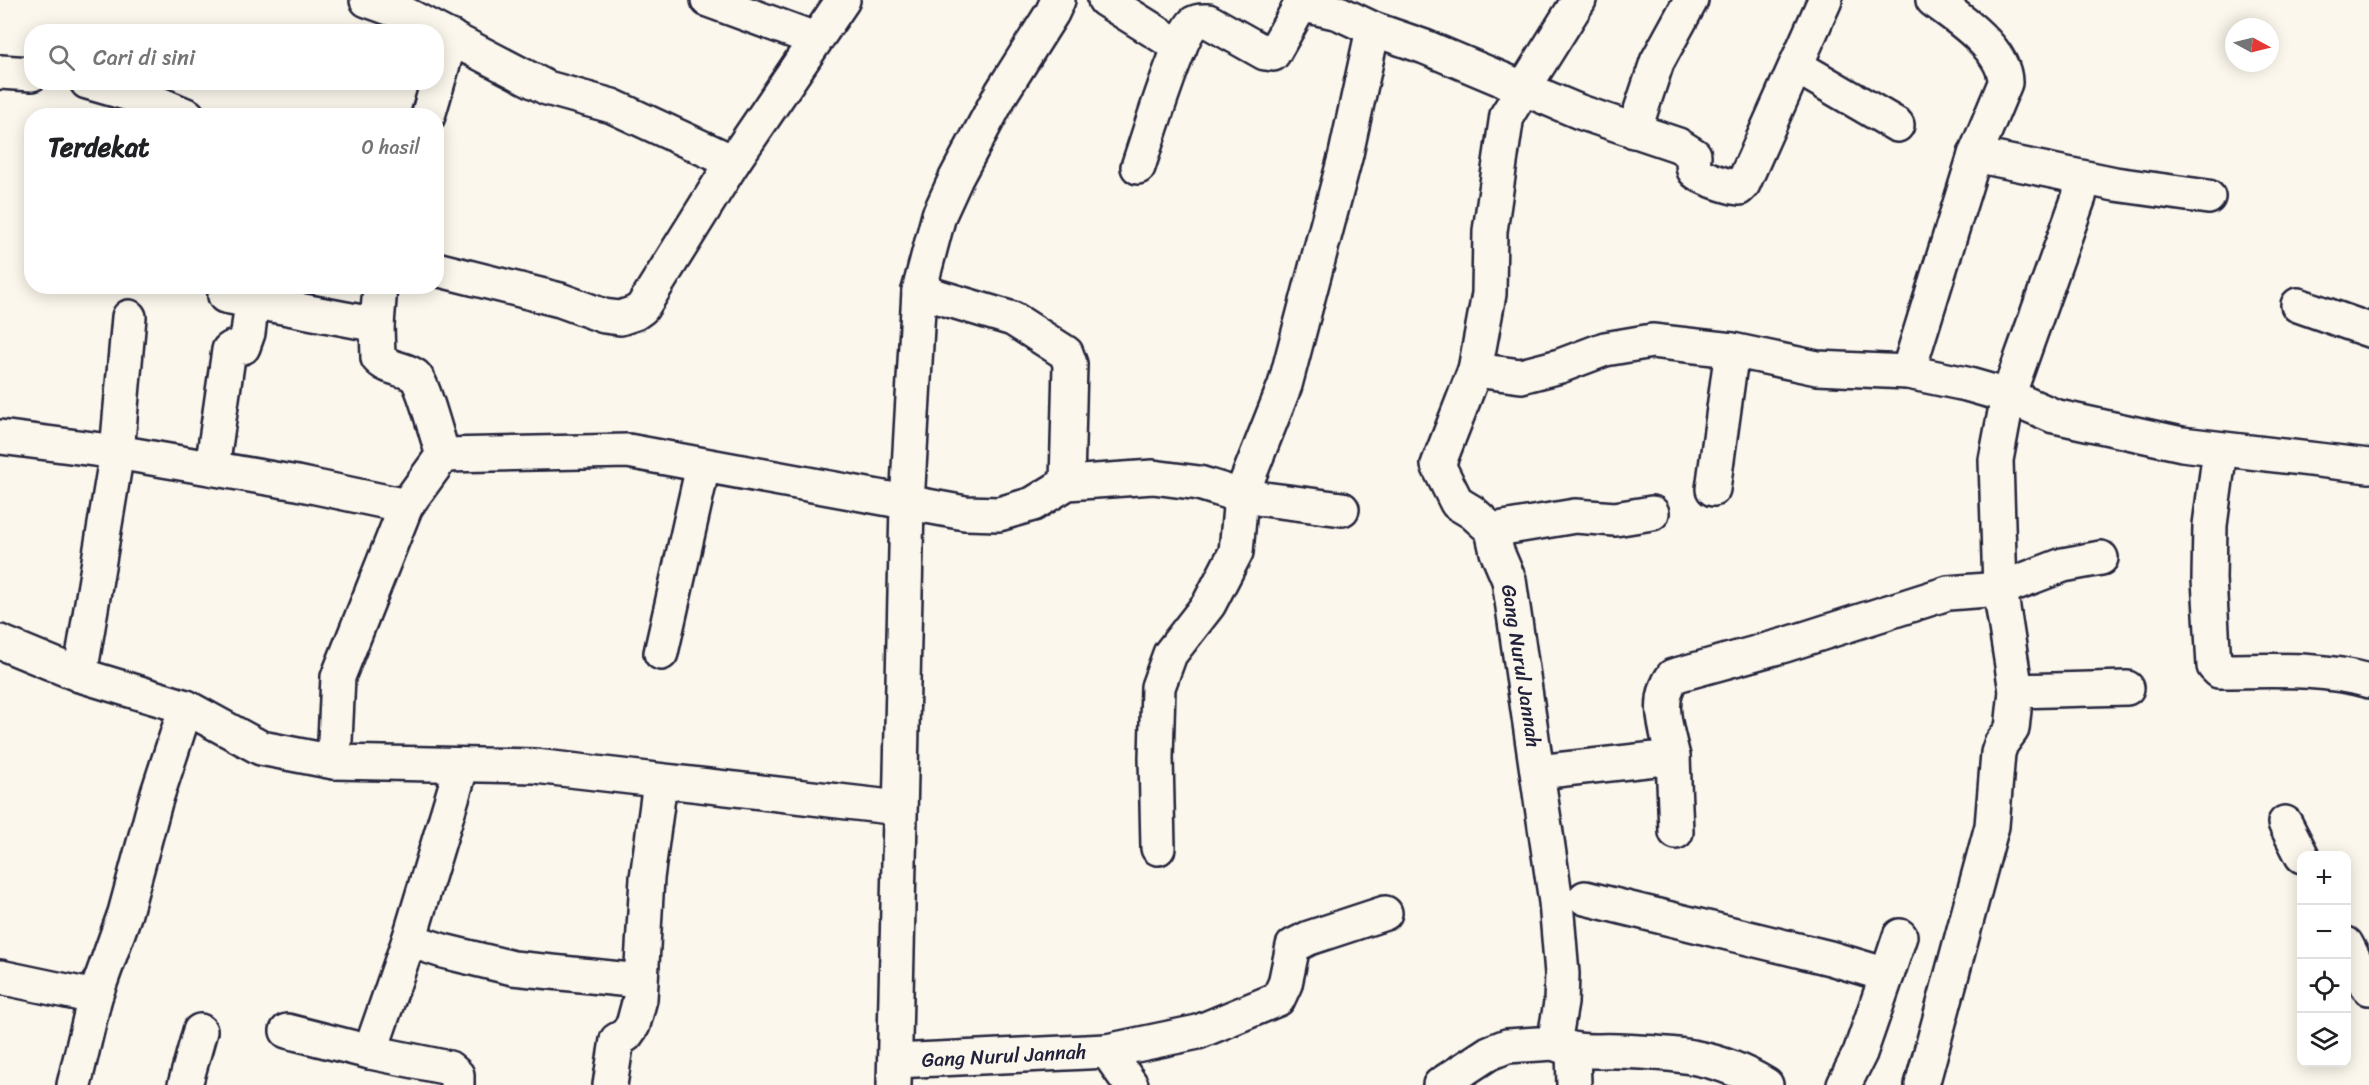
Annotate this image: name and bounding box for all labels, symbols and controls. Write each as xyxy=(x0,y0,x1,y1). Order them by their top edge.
north arrow xyxy=(2225,18,2279,72)
search box xyxy=(24,24,444,90)
text: Cari di sini xyxy=(93,38,195,77)
icon: search xyxy=(45,41,78,74)
text: Terdekat xyxy=(48,124,149,170)
text: 0 hasil xyxy=(361,130,420,165)
street label: Gang Nurul Jannah xyxy=(1491,582,1551,750)
map controls xyxy=(2297,851,2351,1067)
button: + xyxy=(2297,851,2351,905)
button: − xyxy=(2297,905,2351,959)
button: locate xyxy=(2297,959,2351,1013)
button: layers xyxy=(2297,1013,2351,1067)
street label: Gang Nurul Jannah xyxy=(921,1034,1087,1078)

